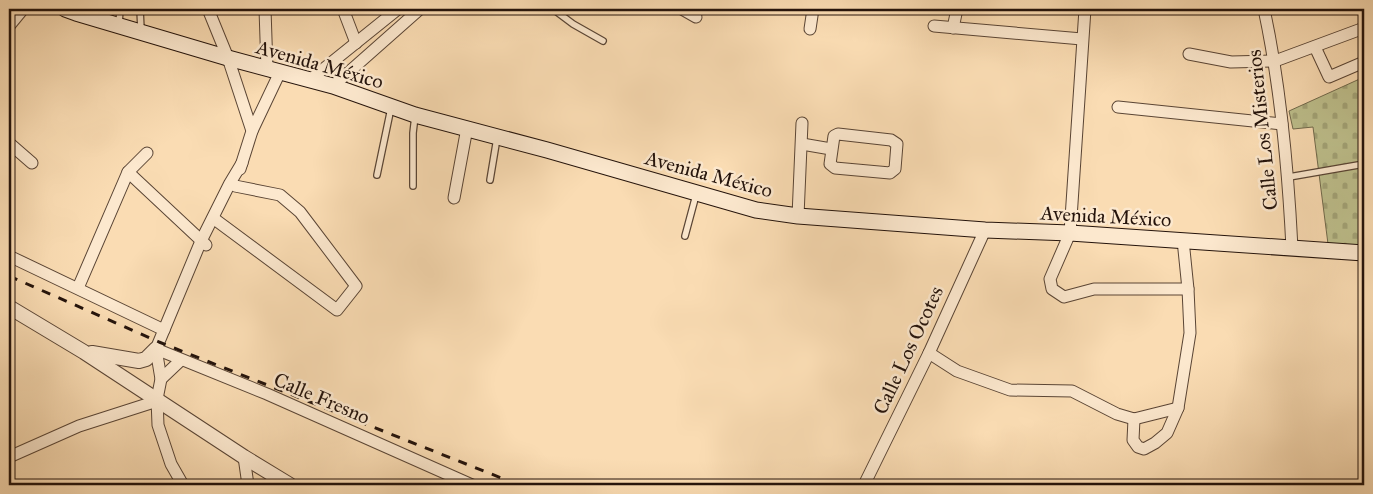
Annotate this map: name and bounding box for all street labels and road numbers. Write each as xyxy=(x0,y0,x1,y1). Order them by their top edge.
street label: Avenida México xyxy=(253,34,386,94)
street label: Calle Los Misterios xyxy=(1242,49,1282,211)
street label: Avenida México xyxy=(642,145,775,203)
street label: Avenida México xyxy=(1039,201,1172,231)
street label: Calle Los Ocotes xyxy=(868,282,948,418)
street label: Calle Fresno xyxy=(270,367,374,429)

